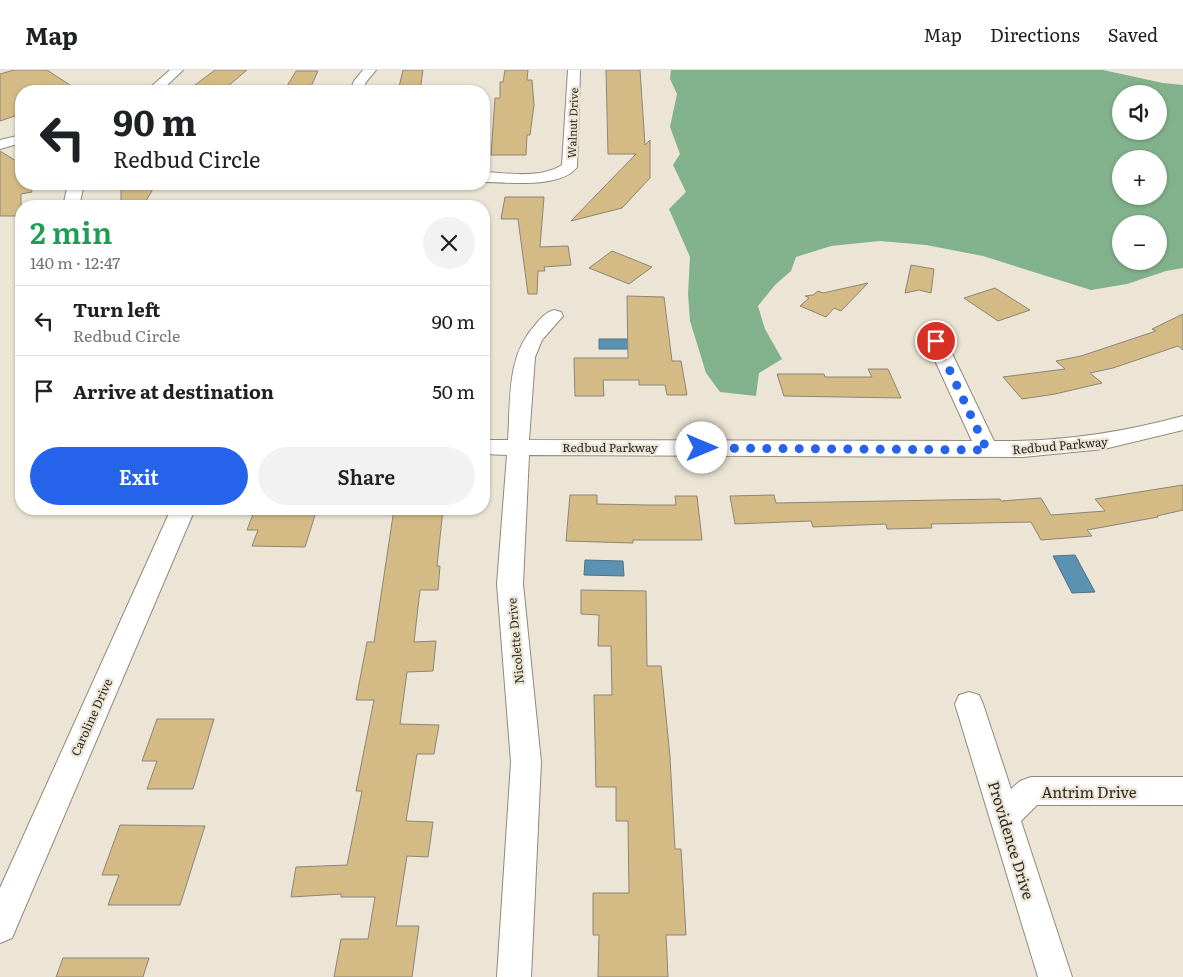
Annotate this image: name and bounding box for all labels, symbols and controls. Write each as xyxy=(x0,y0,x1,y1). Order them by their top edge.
text: Map xyxy=(25,17,78,52)
text: Map xyxy=(924,21,962,48)
text: Directions xyxy=(990,21,1080,48)
text: Saved xyxy=(1108,21,1158,48)
map controls xyxy=(1112,85,1167,270)
button: sound xyxy=(1112,85,1167,140)
street label: Walnut Drive xyxy=(563,87,581,159)
text: 90 m xyxy=(113,95,197,147)
icon: left xyxy=(30,105,95,170)
text: Redbud Circle xyxy=(113,142,261,175)
button: + xyxy=(1112,150,1167,205)
text: 2 min xyxy=(30,209,112,253)
button: − xyxy=(1112,215,1167,270)
button: close xyxy=(423,217,475,269)
text: 140 m · 12:47 xyxy=(30,250,120,274)
text: Turn left xyxy=(73,295,160,323)
icon: left xyxy=(30,307,58,335)
text: 90 m xyxy=(432,307,475,335)
pin xyxy=(915,320,957,362)
text: Redbud Circle xyxy=(73,323,180,347)
icon: arrive xyxy=(922,327,950,355)
icon: arrive xyxy=(30,377,58,405)
text: Arrive at destination xyxy=(73,377,274,405)
text: 50 m xyxy=(432,377,475,405)
position arrow xyxy=(675,421,727,473)
street label: Redbud Parkway xyxy=(1012,432,1108,458)
street label: Redbud Parkway xyxy=(562,438,658,456)
button: Exit xyxy=(30,447,248,505)
button: Share xyxy=(258,447,475,505)
street label: Nicolette Drive xyxy=(502,597,528,685)
street label: Caroline Drive xyxy=(66,675,116,759)
street label: Providence Drive xyxy=(983,778,1041,902)
street label: Antrim Drive xyxy=(1042,780,1137,803)

